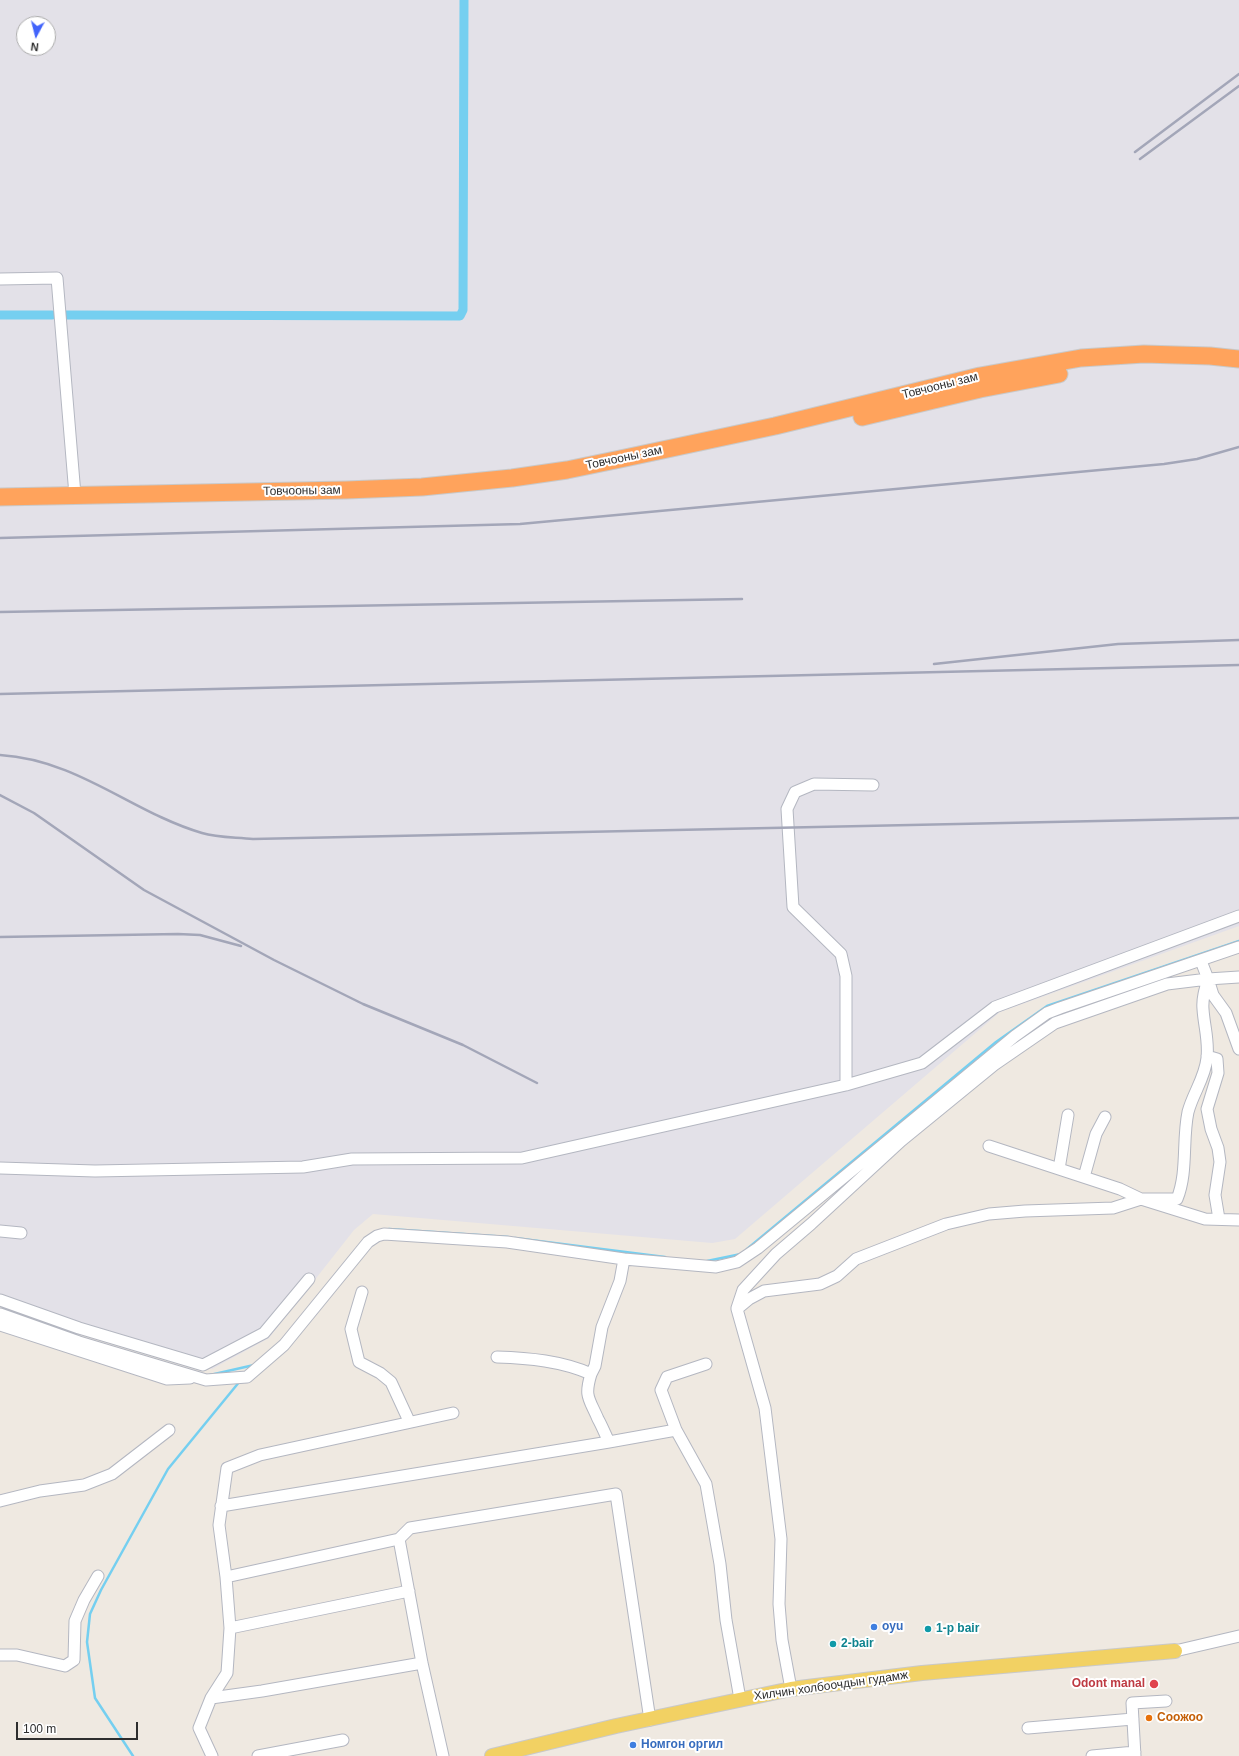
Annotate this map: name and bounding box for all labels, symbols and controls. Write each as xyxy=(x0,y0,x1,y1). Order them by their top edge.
north arrow xyxy=(16,16,56,56)
text: N xyxy=(30,40,39,53)
street label: Товчооны зам xyxy=(901,370,979,402)
street label: Товчооны зам xyxy=(585,443,663,473)
street label: Товчооны зам xyxy=(263,483,341,499)
place label: oyu xyxy=(882,1620,903,1634)
marker: oyu xyxy=(869,1622,879,1632)
place label: 1-p bair xyxy=(936,1622,979,1636)
marker: 1-p bair xyxy=(923,1624,933,1634)
place label: 2-bair xyxy=(841,1637,874,1651)
marker: 2-bair xyxy=(828,1639,838,1649)
street label: Хилчин холбоочдын гудамж xyxy=(753,1668,909,1704)
place label: Odont manal xyxy=(1072,1677,1145,1691)
marker: Odont manal xyxy=(1148,1678,1160,1690)
place label: Соожоо xyxy=(1157,1711,1203,1725)
marker: Соожоо xyxy=(1144,1713,1154,1723)
scale bar xyxy=(18,1714,140,1740)
text: 100 m xyxy=(23,1722,56,1736)
place label: Номгон оргил xyxy=(641,1738,723,1752)
marker: Номгон оргил xyxy=(628,1740,638,1750)

